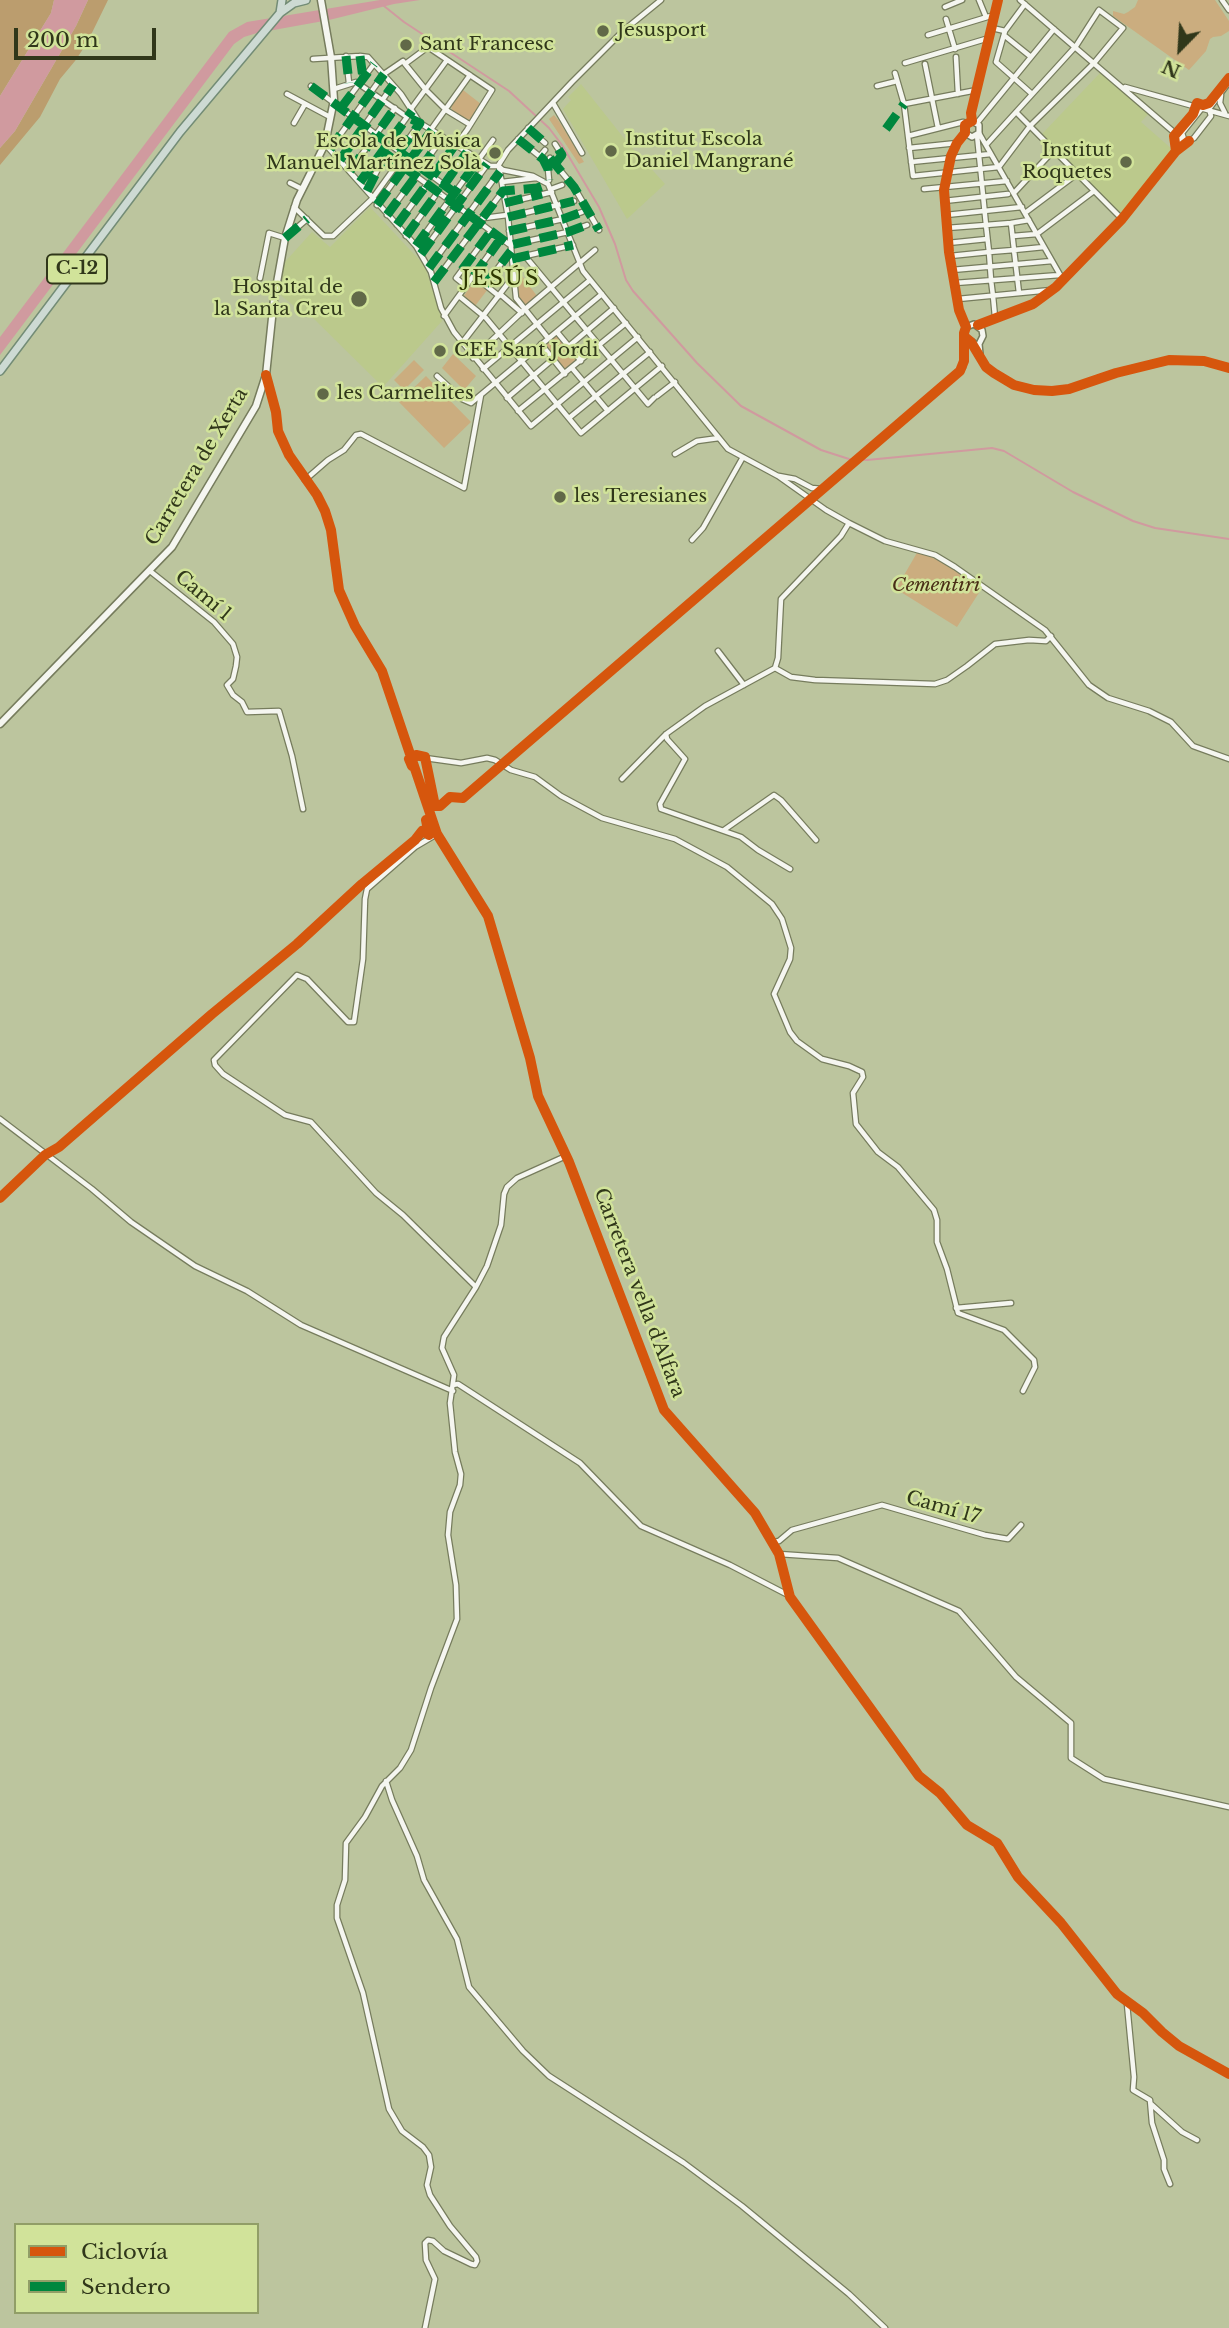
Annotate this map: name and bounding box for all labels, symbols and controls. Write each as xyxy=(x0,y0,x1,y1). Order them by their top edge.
scale bar xyxy=(18,14,159,58)
north arrow xyxy=(1145,14,1215,84)
place label: Jesusport xyxy=(617,20,706,42)
marker: Jesusport xyxy=(595,23,611,39)
text: 200 m xyxy=(27,27,98,53)
place label: Sant Francesc xyxy=(420,34,554,56)
marker: Sant Francesc xyxy=(398,37,414,53)
text: N xyxy=(1158,55,1184,83)
place label: Institut Escola Daniel Mangrané xyxy=(625,129,794,173)
place label: Escola de Música Manuel Martínez Solà xyxy=(266,131,481,175)
place label: Institut Roquetes xyxy=(1022,140,1112,184)
marker: Institut Escola Daniel Mangrané xyxy=(603,143,619,159)
marker: Escola de Música Manuel Martínez Solà xyxy=(487,145,503,161)
marker: Institut Roquetes xyxy=(1118,154,1134,170)
road number: C-12 xyxy=(47,255,107,284)
district label: JESÚS xyxy=(462,266,540,292)
place label: Hospital de la Santa Creu xyxy=(214,277,343,321)
marker: Hospital de la Santa Creu xyxy=(349,289,369,309)
place label: CEE Sant Jordi xyxy=(454,340,598,362)
marker: CEE Sant Jordi xyxy=(432,343,448,359)
place label: les Carmelites xyxy=(337,383,474,405)
street label: Carretera de Xerta xyxy=(141,384,253,550)
marker: les Carmelites xyxy=(315,386,331,402)
place label: les Teresianes xyxy=(574,486,707,508)
marker: les Teresianes xyxy=(552,489,568,505)
street label: Camí 1 xyxy=(170,566,236,626)
park label: Cementiri xyxy=(892,575,980,597)
street label: Carretera vella d'Alfara xyxy=(589,1185,689,1401)
street label: Camí 17 xyxy=(903,1487,983,1529)
legend xyxy=(14,2223,259,2314)
text: Ciclovía xyxy=(81,2239,168,2265)
text: Sendero xyxy=(81,2274,171,2300)

